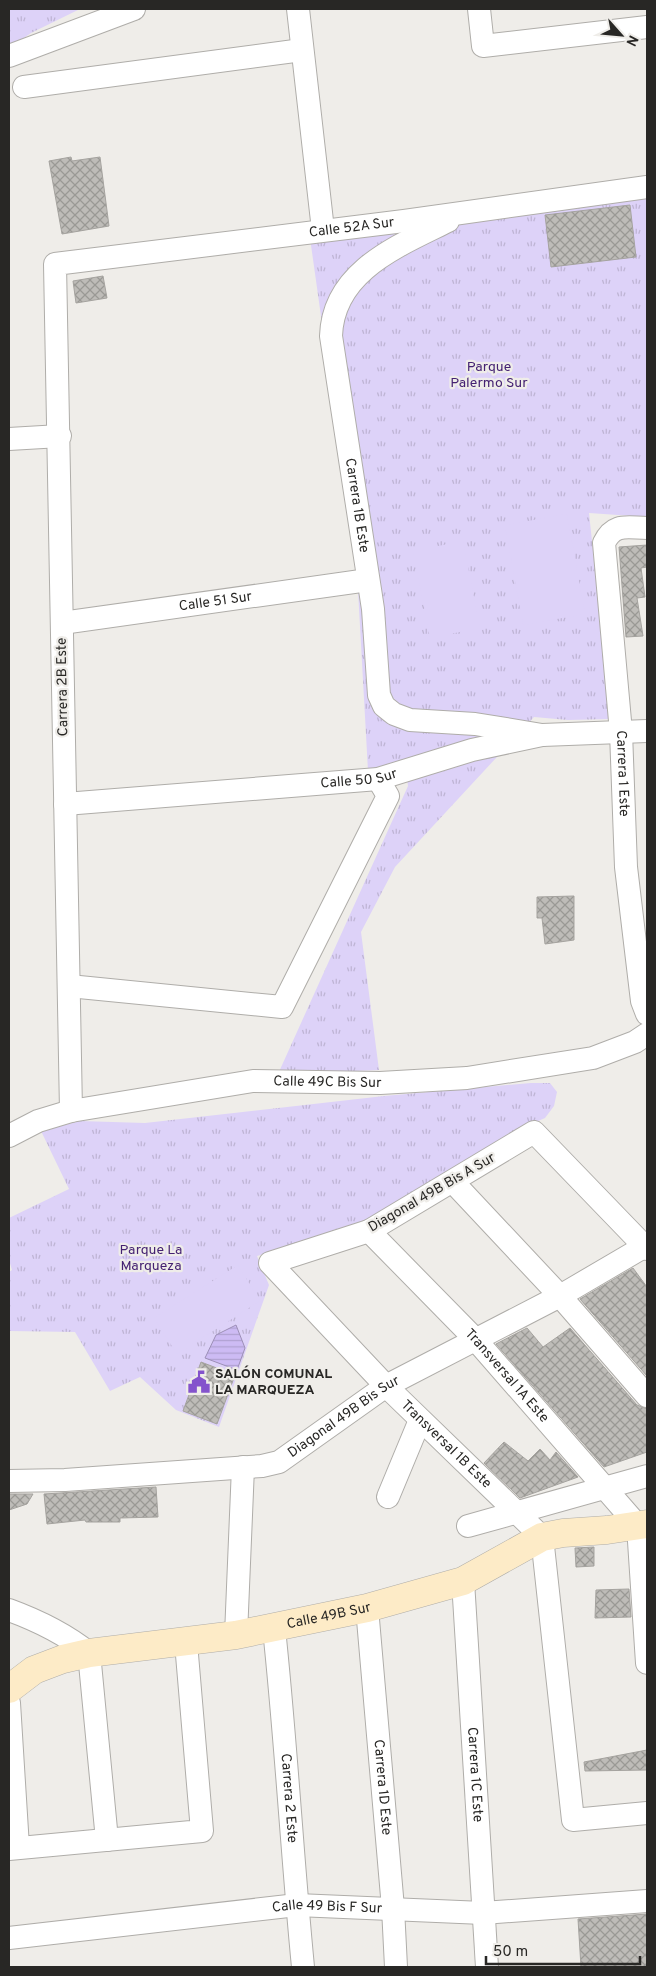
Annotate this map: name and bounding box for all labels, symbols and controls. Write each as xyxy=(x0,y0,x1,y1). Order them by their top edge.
north arrow xyxy=(596,10,646,60)
text: N xyxy=(621,32,641,49)
street label: Calle 52A Sur xyxy=(308,214,396,241)
park label: Parque Palermo Sur xyxy=(450,359,528,392)
street label: Carrera 1B Este xyxy=(341,457,373,554)
street label: Calle 51 Sur xyxy=(178,588,254,615)
street label: Carrera 2B Este xyxy=(54,637,72,737)
street label: Carrera 1 Este xyxy=(612,730,633,817)
street label: Calle 50 Sur xyxy=(320,765,400,792)
street label: Calle 49C Bis Sur xyxy=(273,1073,382,1092)
street label: Diagonal 49B Bis A Sur xyxy=(365,1149,499,1236)
park label: Parque La Marqueza xyxy=(120,1242,182,1275)
street label: Transversal 1A Este xyxy=(461,1325,553,1426)
place label: SALÓN COMUNAL LA MARQUEZA xyxy=(215,1365,332,1399)
public building icon: SALÓN COMUNAL LA MARQUEZA xyxy=(186,1369,212,1395)
street label: Diagonal 49B Bis Sur xyxy=(285,1372,403,1461)
street label: Transversal 1B Este xyxy=(397,1397,495,1492)
street label: Calle 49B Sur xyxy=(285,1599,374,1633)
street label: Carrera 1C Este xyxy=(464,1726,486,1823)
street label: Carrera 1D Este xyxy=(370,1739,395,1836)
street label: Carrera 2 Este xyxy=(277,1753,301,1844)
street label: Calle 49 Bis F Sur xyxy=(271,1896,383,1917)
scale bar xyxy=(486,1934,640,1966)
text: 50 m xyxy=(493,1943,528,1962)

